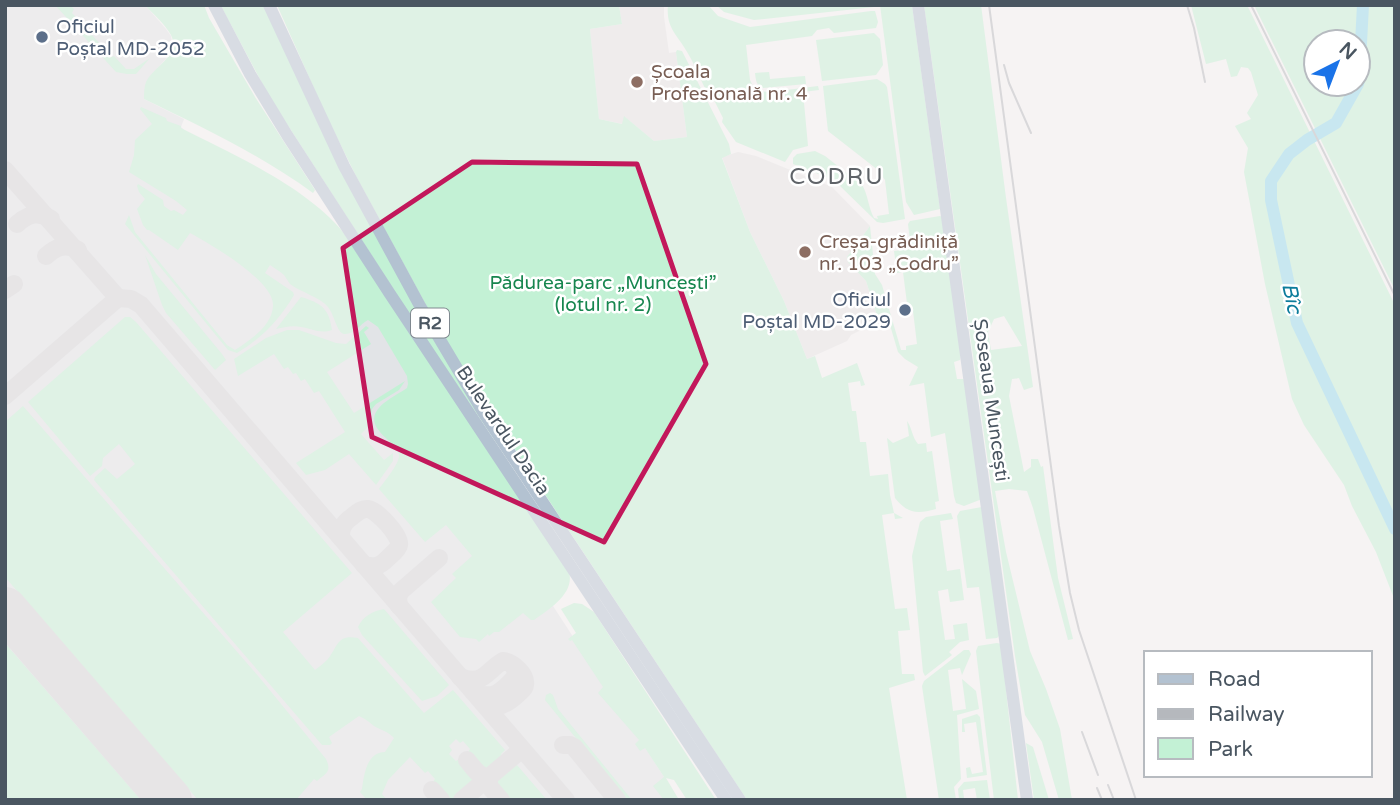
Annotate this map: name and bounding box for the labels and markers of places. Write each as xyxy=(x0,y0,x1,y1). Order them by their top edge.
place label: Oficiul Poștal MD-2052 xyxy=(56,16,205,60)
marker: Oficiul Poștal MD-2052 xyxy=(34,29,50,45)
place label: Școala Profesională nr. 4 xyxy=(651,61,808,105)
marker: Școala Profesională nr. 4 xyxy=(629,74,645,90)
place label: Creșa-grădiniță nr. 103 „Codru” xyxy=(819,231,959,275)
marker: Creșa-grădiniță nr. 103 „Codru” xyxy=(797,244,813,260)
place label: Oficiul Poștal MD-2029 xyxy=(742,289,891,333)
marker: Oficiul Poștal MD-2029 xyxy=(897,302,913,318)

